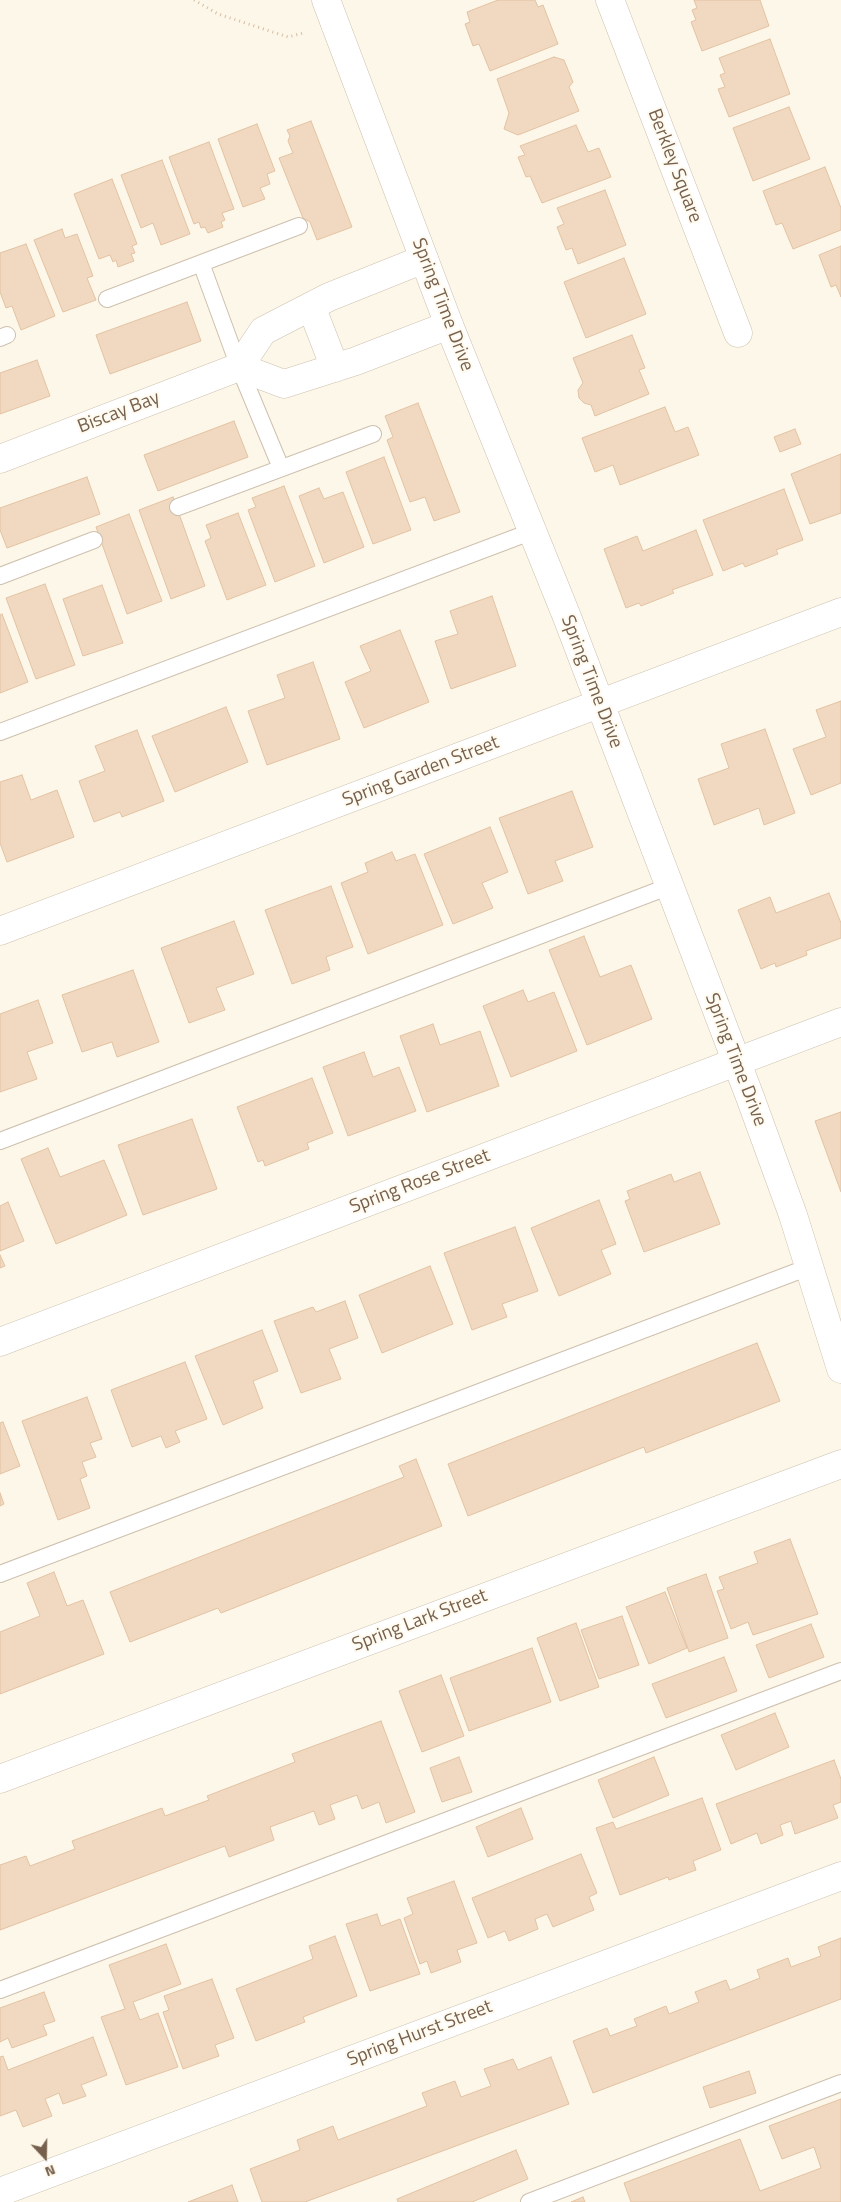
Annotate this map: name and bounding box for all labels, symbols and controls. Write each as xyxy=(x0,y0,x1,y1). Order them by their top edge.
street label: Berkley Square xyxy=(642,106,706,226)
street label: Spring Time Drive xyxy=(406,235,478,375)
street label: Biscay Bay xyxy=(75,387,163,439)
street label: Spring Time Drive xyxy=(555,612,627,752)
street label: Spring Garden Street xyxy=(340,732,502,812)
street label: Spring Time Drive xyxy=(699,990,771,1130)
street label: Spring Rose Street xyxy=(347,1145,493,1219)
street label: Spring Lark Street xyxy=(349,1585,491,1657)
street label: Spring Hurst Street xyxy=(344,1996,496,2072)
north arrow xyxy=(20,2132,70,2182)
text: N xyxy=(42,2160,59,2183)

